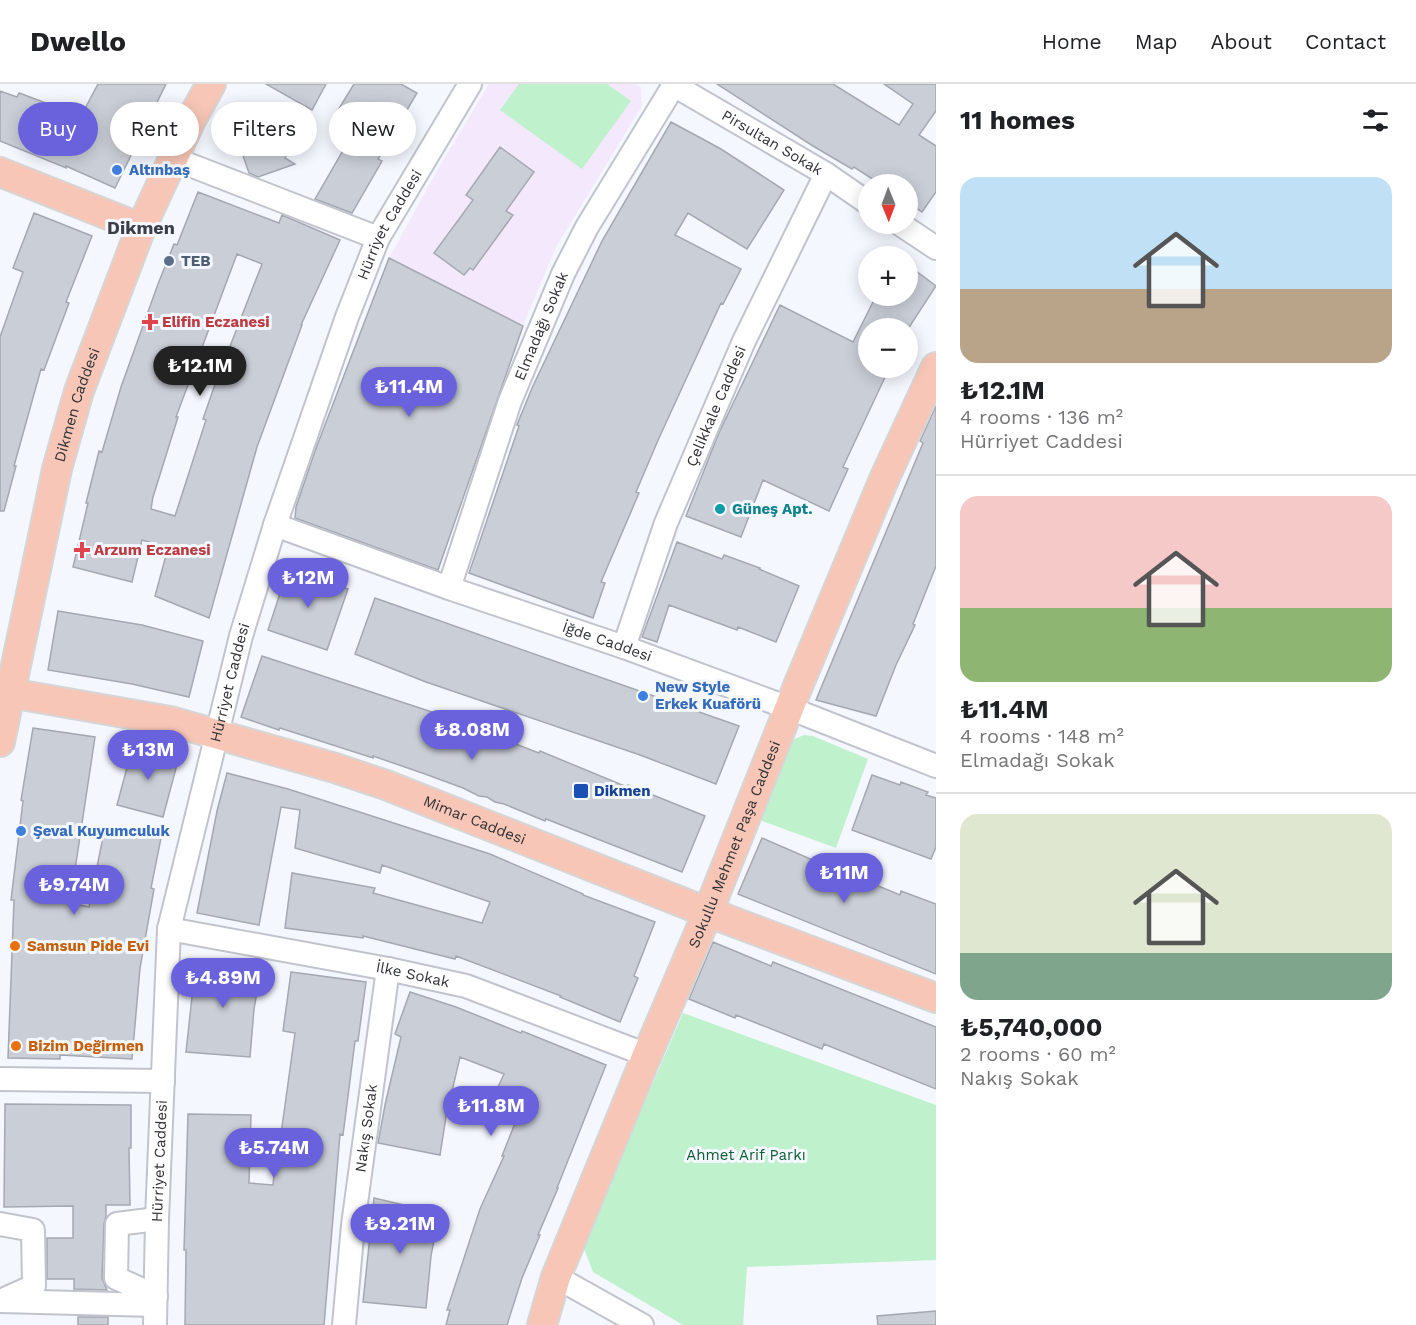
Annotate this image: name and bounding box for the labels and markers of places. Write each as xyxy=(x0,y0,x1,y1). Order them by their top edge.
place label: Altınbaş xyxy=(129,161,190,179)
marker: Altınbaş xyxy=(110,163,124,177)
place label: TEB xyxy=(181,252,211,270)
marker: TEB xyxy=(162,254,176,268)
place label: Elifin Eczanesi xyxy=(162,313,270,331)
marker: Elifin Eczanesi xyxy=(143,315,157,329)
pin: ₺12.1M xyxy=(151,346,249,397)
pin: ₺11.4M xyxy=(360,367,458,418)
place label: Güneş Apt. xyxy=(732,500,813,518)
marker: Güneş Apt. xyxy=(713,502,727,516)
place label: Arzum Eczanesi xyxy=(94,541,211,559)
marker: Arzum Eczanesi xyxy=(75,543,89,557)
pin: ₺12M xyxy=(272,558,344,609)
place label: New Style Erkek Kuaförü xyxy=(655,678,761,713)
marker: New Style Erkek Kuaförü xyxy=(636,689,650,703)
pin: ₺8.08M xyxy=(423,710,521,761)
pin: ₺13M xyxy=(112,730,184,781)
marker: Dikmen xyxy=(572,782,590,800)
place label: Dikmen xyxy=(594,782,651,800)
place label: Şeval Kuyumculuk xyxy=(33,822,170,840)
marker: Şeval Kuyumculuk xyxy=(14,824,28,838)
pin: ₺11M xyxy=(808,853,880,904)
pin: ₺9.74M xyxy=(25,865,123,916)
place label: Samsun Pide Evi xyxy=(27,937,149,955)
marker: Samsun Pide Evi xyxy=(8,939,22,953)
pin: ₺4.89M xyxy=(174,958,272,1009)
place label: Bizim Değirmen xyxy=(28,1037,144,1055)
marker: Bizim Değirmen xyxy=(9,1039,23,1053)
pin: ₺11.8M xyxy=(442,1086,540,1137)
pin: ₺5.74M xyxy=(225,1128,323,1179)
pin: ₺9.21M xyxy=(351,1204,449,1255)

